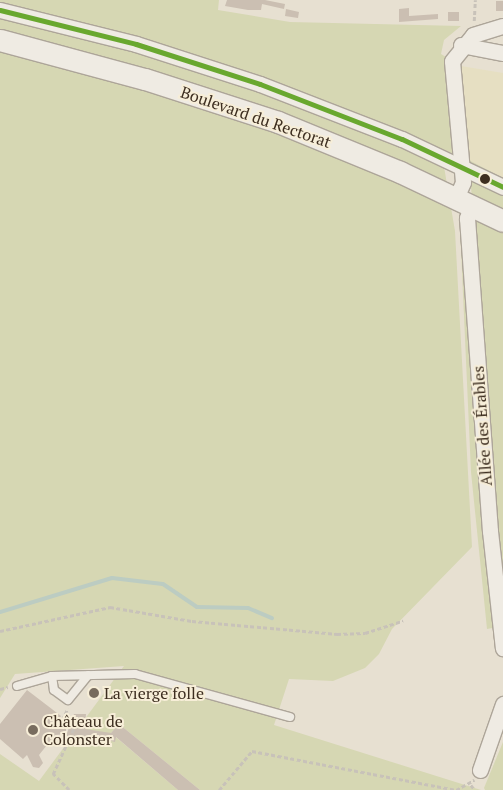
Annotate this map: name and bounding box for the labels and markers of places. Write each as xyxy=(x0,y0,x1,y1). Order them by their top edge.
unlabelled marker xyxy=(480,174,490,184)
place label: La vierge folle xyxy=(104,683,204,703)
marker: La vierge folle xyxy=(88,687,100,699)
place label: Château de Colonster xyxy=(43,711,123,749)
marker: Château de Colonster xyxy=(27,724,39,736)

